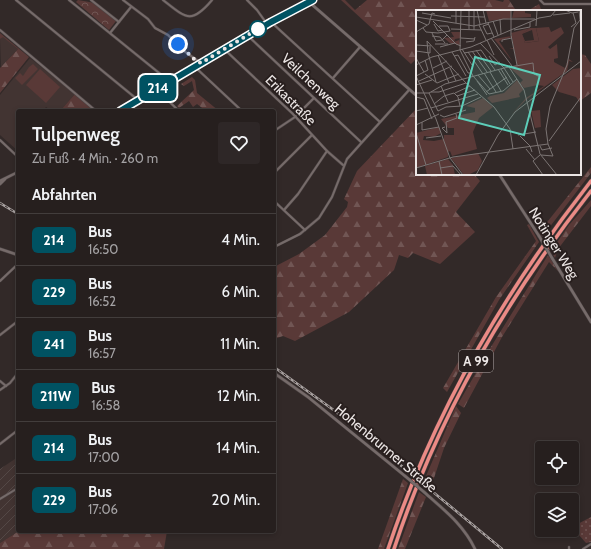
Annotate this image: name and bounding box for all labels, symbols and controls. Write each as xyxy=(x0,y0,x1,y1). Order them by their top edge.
inset map xyxy=(416,10,581,175)
unlabelled marker xyxy=(249,20,267,38)
your location xyxy=(168,34,188,54)
street label: Veilchenweg xyxy=(278,49,345,114)
street label: Erikastraße xyxy=(262,71,320,129)
line badge: 214 xyxy=(135,75,181,101)
text: 214 xyxy=(147,79,169,97)
button: heart xyxy=(218,122,260,164)
text: Tulpenweg xyxy=(32,123,120,146)
text: Zu Fuß · 4 Min. · 260 m xyxy=(32,150,158,166)
text: Abfahrten xyxy=(32,186,97,204)
street label: Notinger Weg xyxy=(525,204,584,283)
text: Bus xyxy=(88,223,112,241)
text: 214 xyxy=(43,231,65,249)
text: 4 Min. xyxy=(221,231,260,249)
text: 16:50 xyxy=(88,241,118,257)
text: Bus xyxy=(88,275,112,293)
text: 229 xyxy=(43,283,65,301)
text: 6 Min. xyxy=(221,283,260,301)
text: 16:52 xyxy=(88,293,116,309)
text: Bus xyxy=(88,327,112,345)
text: 241 xyxy=(43,335,65,353)
text: 11 Min. xyxy=(220,335,260,353)
text: 16:57 xyxy=(88,345,116,361)
road number: A 99 xyxy=(459,350,493,372)
text: Bus xyxy=(91,379,115,397)
text: 211W xyxy=(40,387,71,405)
text: 12 Min. xyxy=(217,387,260,405)
text: 16:58 xyxy=(91,397,120,413)
street label: Hohenbrunner Straße xyxy=(331,400,441,496)
text: Bus xyxy=(88,431,112,449)
text: 214 xyxy=(43,439,65,457)
text: 14 Min. xyxy=(216,439,260,457)
map controls xyxy=(535,441,579,537)
button: locate xyxy=(535,441,579,485)
text: 17:00 xyxy=(88,449,120,465)
text: Bus xyxy=(88,483,112,501)
text: 229 xyxy=(43,491,65,509)
text: 20 Min. xyxy=(212,491,260,509)
button: layers xyxy=(535,493,579,537)
text: 17:06 xyxy=(88,501,118,517)

